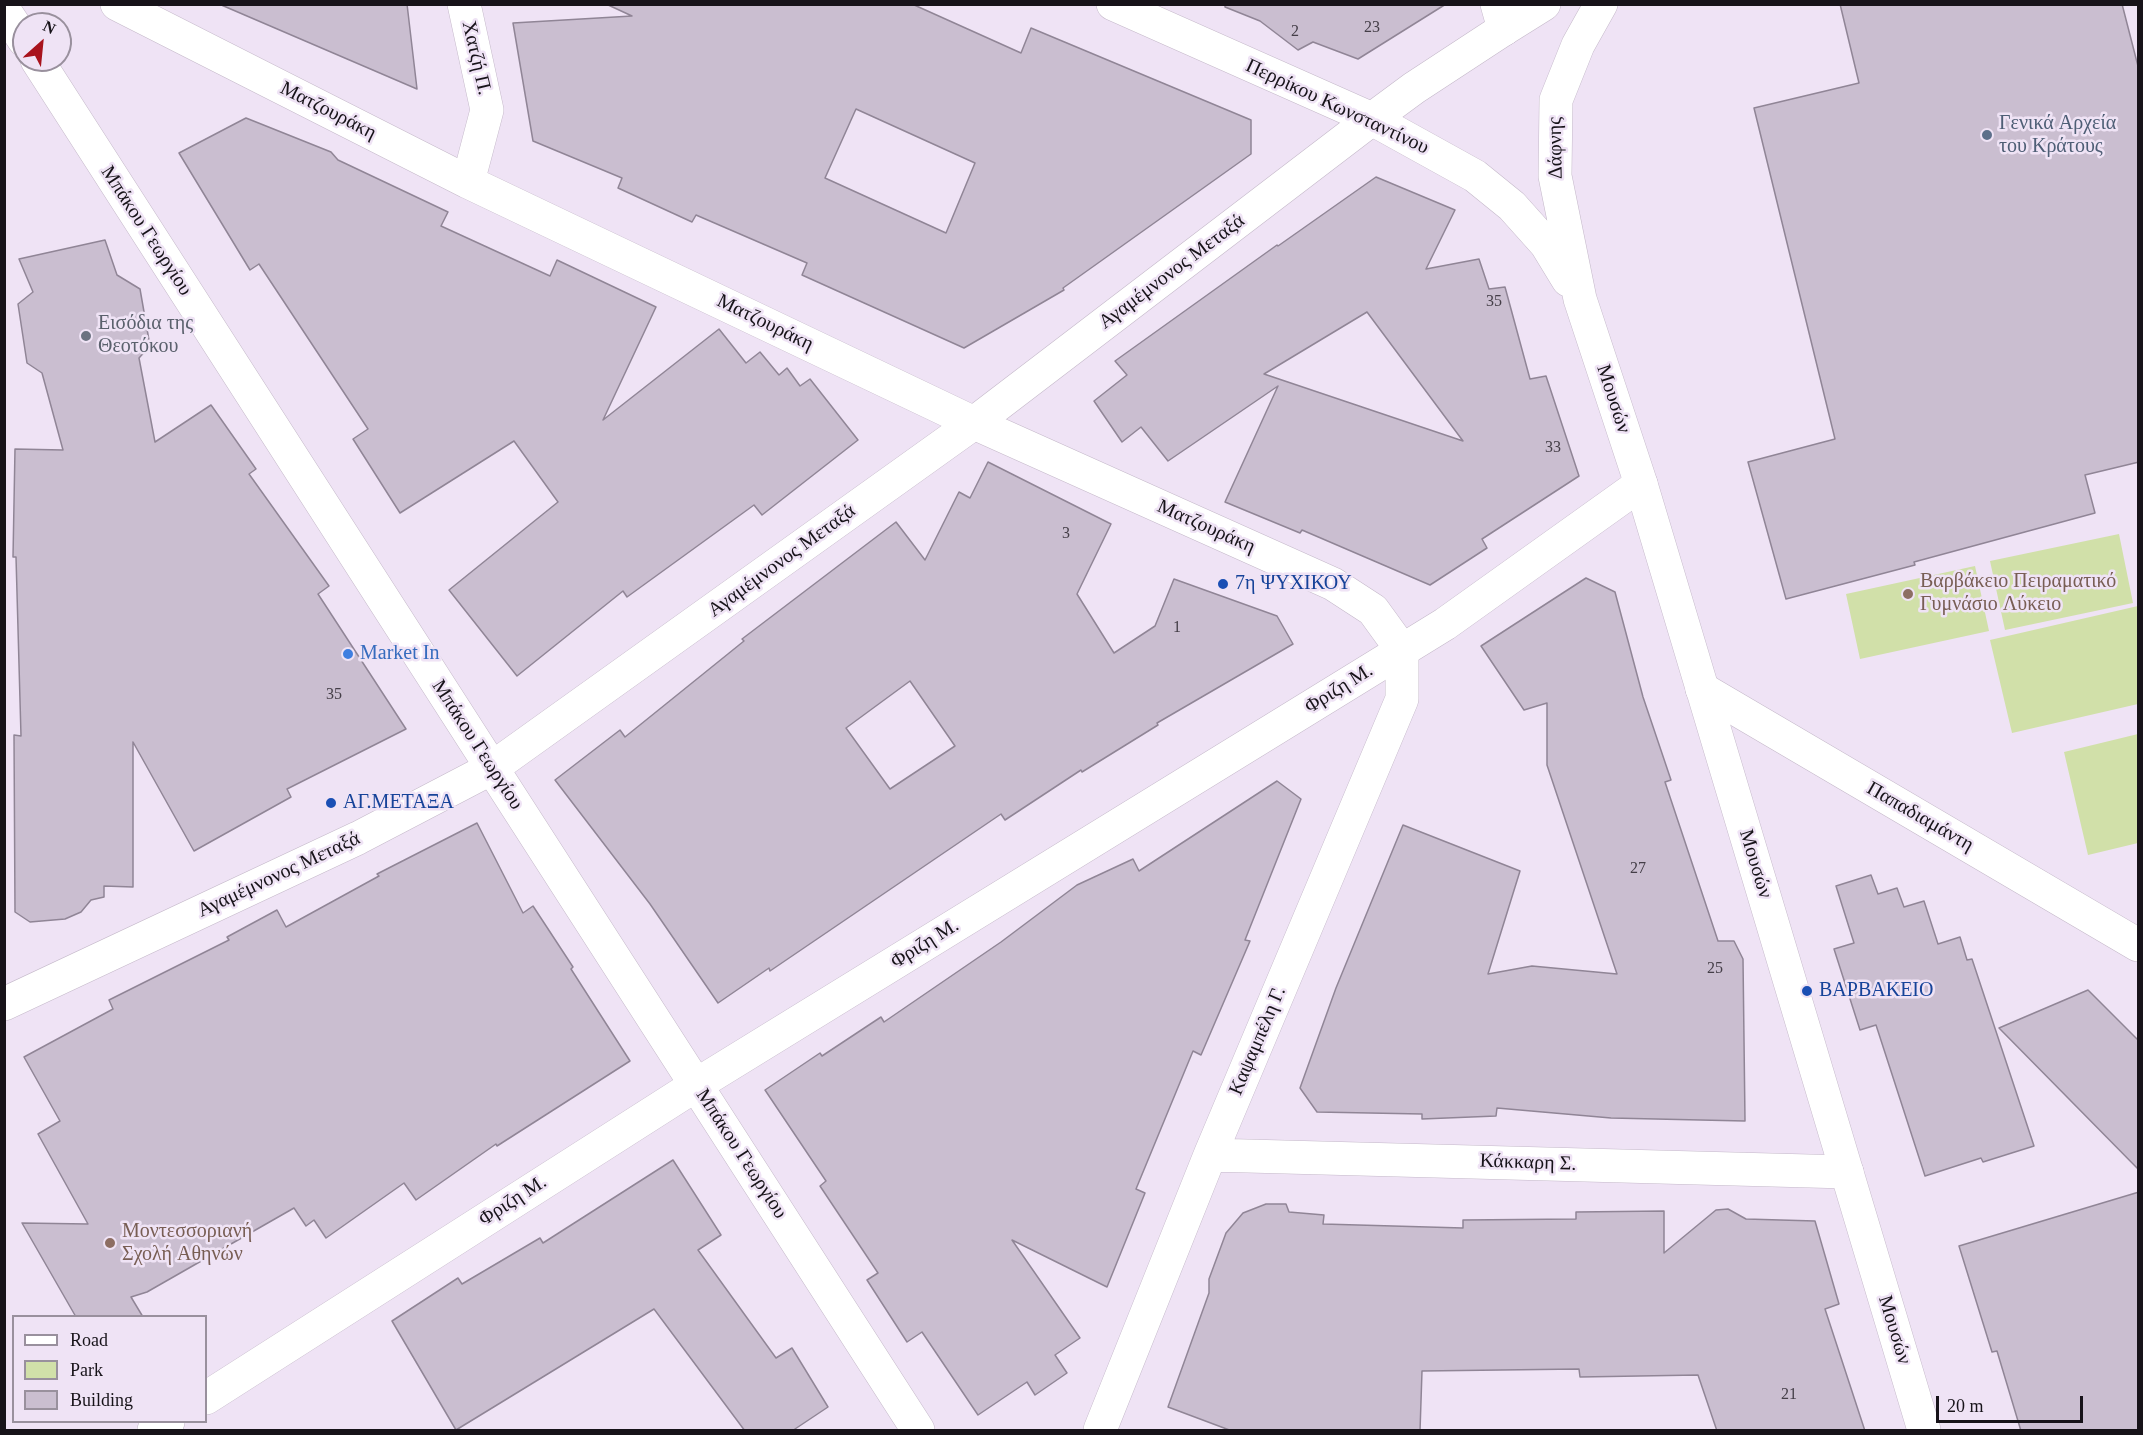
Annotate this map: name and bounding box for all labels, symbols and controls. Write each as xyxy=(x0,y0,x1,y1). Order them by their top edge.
north arrow xyxy=(12,12,72,72)
text: N xyxy=(40,17,59,37)
house number: 23 xyxy=(1364,18,1380,38)
street label: Χατζή Π. xyxy=(456,19,496,97)
house number: 2 xyxy=(1291,22,1299,42)
street label: Περρίκου Κωνσταντίνου xyxy=(1242,54,1432,160)
street label: Ματζουράκη xyxy=(276,77,380,145)
place label: Γενικά Αρχεία του Κράτους xyxy=(1999,112,2116,159)
street label: Δάφνης xyxy=(1543,117,1569,179)
marker: Γενικά Αρχεία του Κράτους xyxy=(1980,128,1994,142)
street label: Μπάκου Γεωργίου xyxy=(95,162,197,300)
street label: Αγαμέμνονος Μεταξά xyxy=(1094,209,1250,335)
street label: Ματζουράκη xyxy=(713,289,817,357)
house number: 35 xyxy=(1486,292,1502,312)
place label: Εισόδια της Θεοτόκου xyxy=(98,312,193,359)
marker: Εισόδια της Θεοτόκου xyxy=(79,329,93,343)
street label: Μουσών xyxy=(1591,362,1635,436)
house number: 33 xyxy=(1545,438,1561,458)
street label: Ματζουράκη xyxy=(1153,495,1259,559)
street label: Αγαμέμνονος Μεταξά xyxy=(704,499,860,623)
house number: 3 xyxy=(1062,524,1070,544)
place label: Βαρβάκειο Πειραματικό Γυμνάσιο Λύκειο xyxy=(1920,570,2116,617)
place label: 7η ΨΥΧΙΚΟΥ xyxy=(1235,572,1352,596)
marker: 7η ΨΥΧΙΚΟΥ xyxy=(1216,577,1230,591)
marker: Βαρβάκειο Πειραματικό Γυμνάσιο Λύκειο xyxy=(1901,587,1915,601)
house number: 1 xyxy=(1173,618,1181,638)
place label: Market In xyxy=(360,642,439,666)
marker: Market In xyxy=(341,647,355,661)
street label: Φριζη Μ. xyxy=(1301,659,1377,719)
street label: Μπάκου Γεωργίου xyxy=(426,676,528,814)
house number: 35 xyxy=(326,685,342,705)
street label: Παπαδιαμάντη xyxy=(1862,777,1978,857)
place label: ΑΓ.ΜΕΤΑΞΑ xyxy=(343,791,454,815)
marker: ΑΓ.ΜΕΤΑΞΑ xyxy=(324,796,338,810)
street label: Αγαμέμνονος Μεταξά xyxy=(194,827,364,923)
street label: Μουσών xyxy=(1733,827,1777,901)
house number: 27 xyxy=(1630,859,1646,879)
street label: Φριζη Μ. xyxy=(887,914,963,974)
house number: 25 xyxy=(1707,959,1723,979)
place label: ΒΑΡΒΑΚΕΙΟ xyxy=(1819,979,1933,1003)
street label: Καψαμπέλη Γ. xyxy=(1224,983,1292,1099)
marker: ΒΑΡΒΑΚΕΙΟ xyxy=(1800,984,1814,998)
street label: Μπάκου Γεωργίου xyxy=(690,1085,792,1223)
street label: Κάκκαρη Σ. xyxy=(1479,1149,1577,1177)
street label: Φριζη Μ. xyxy=(475,1170,551,1232)
place label: Μοντεσσοριανή Σχολή Αθηνών xyxy=(122,1220,252,1267)
marker: Μοντεσσοριανή Σχολή Αθηνών xyxy=(103,1236,117,1250)
street label: Μουσών xyxy=(1872,1293,1916,1367)
legend xyxy=(12,1315,207,1423)
text: Road xyxy=(70,1330,108,1350)
text: Park xyxy=(70,1360,103,1380)
scale bar xyxy=(1939,1384,2086,1422)
house number: 21 xyxy=(1781,1385,1797,1405)
text: Building xyxy=(70,1390,133,1410)
text: 20 m xyxy=(1947,1396,1984,1416)

